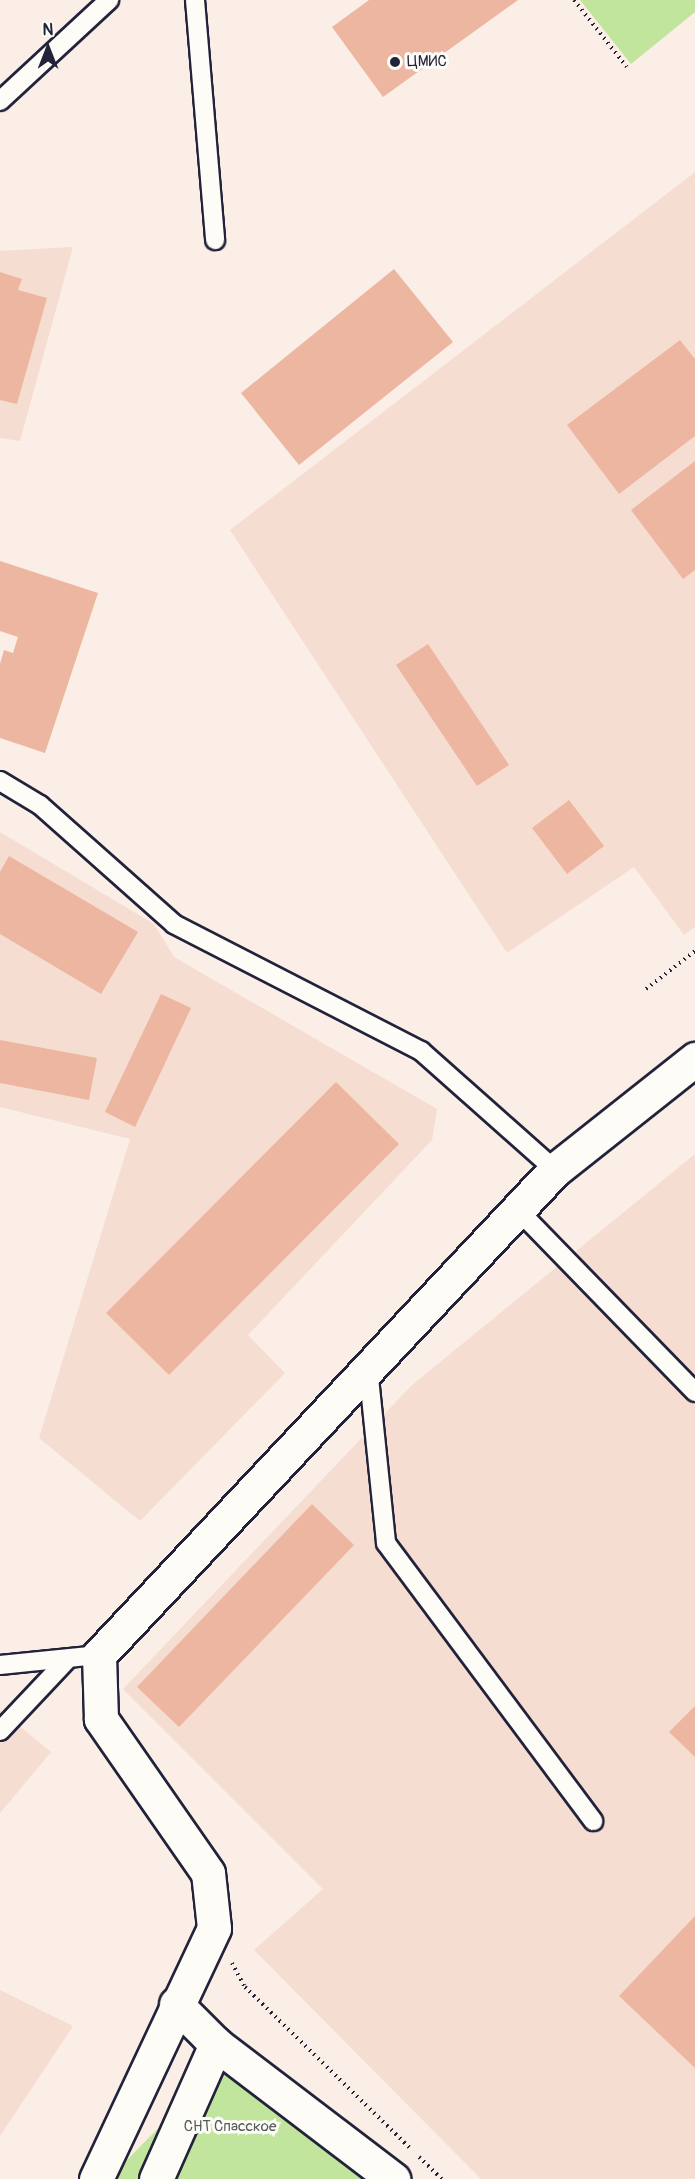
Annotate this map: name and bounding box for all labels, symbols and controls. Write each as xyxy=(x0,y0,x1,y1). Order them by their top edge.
north arrow xyxy=(18,18,78,78)
text: N xyxy=(43,20,53,40)
place label: ЦМИС xyxy=(407,53,447,71)
marker: ЦМИС xyxy=(388,55,402,69)
park label: СНТ Спасское xyxy=(184,2118,276,2136)

